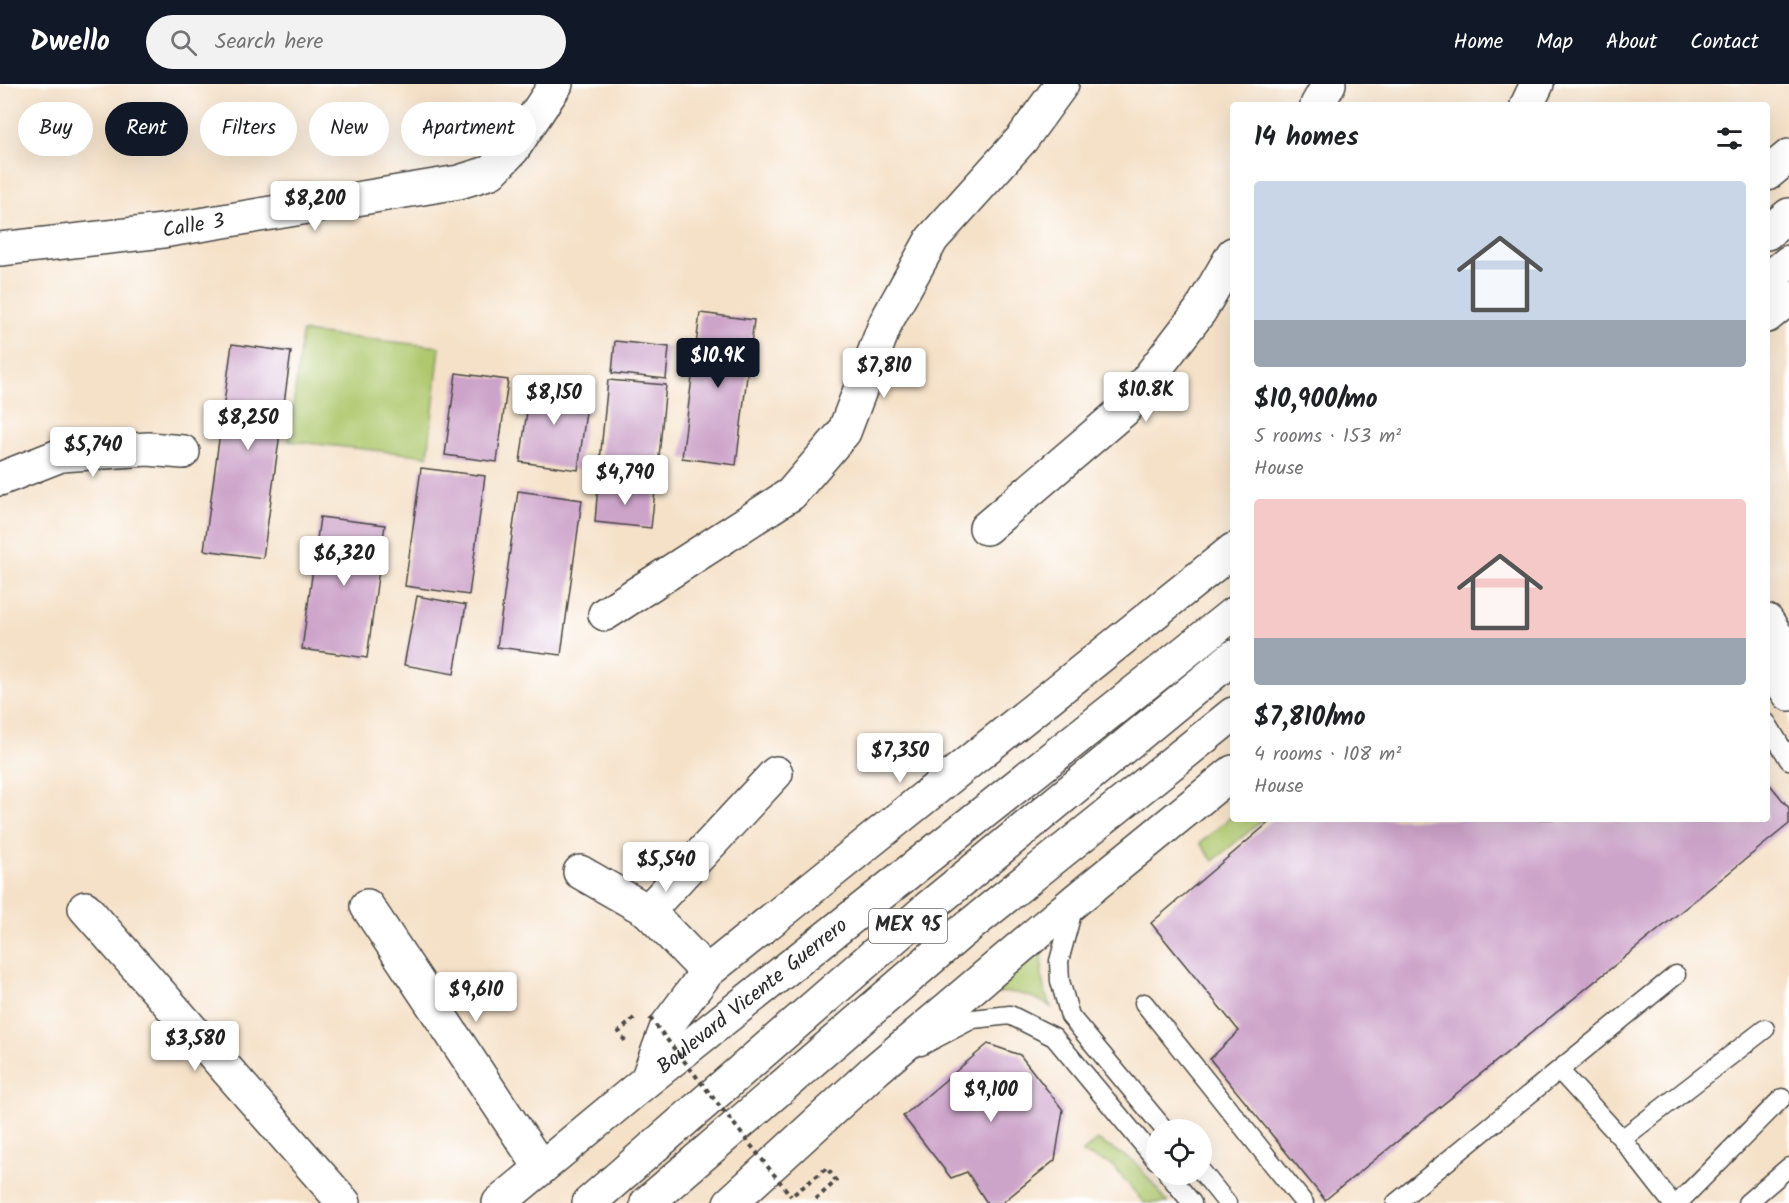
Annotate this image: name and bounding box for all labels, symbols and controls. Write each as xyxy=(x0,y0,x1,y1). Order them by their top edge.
search box xyxy=(146,15,566,69)
text: Dwello xyxy=(30,20,110,65)
text: Search here xyxy=(215,25,323,60)
icon: search xyxy=(167,26,200,59)
text: Home xyxy=(1454,26,1503,59)
text: Map xyxy=(1536,26,1573,59)
text: About xyxy=(1606,26,1657,59)
text: Contact xyxy=(1690,26,1759,59)
chip: Buy xyxy=(18,102,93,156)
chip: Rent xyxy=(105,102,188,156)
chip: Filters xyxy=(200,102,297,156)
chip: New xyxy=(309,102,389,156)
chip: Apartment xyxy=(401,102,536,156)
text: 14 homes xyxy=(1254,117,1359,159)
icon: filters xyxy=(1713,122,1746,155)
pin: $8,200 xyxy=(266,181,364,232)
text: $8,200 xyxy=(284,184,346,216)
street label: Calle 3 xyxy=(160,205,227,247)
icon: home xyxy=(1446,220,1554,328)
pin: $10.9K xyxy=(669,338,767,389)
text: $10.9K xyxy=(690,341,746,373)
pin: $7,810 xyxy=(835,348,933,399)
text: $7,810 xyxy=(857,351,911,383)
pin: $10.8K xyxy=(1097,372,1195,423)
pin: $8,150 xyxy=(505,375,603,426)
text: $10.8K xyxy=(1118,375,1174,407)
text: $8,150 xyxy=(526,378,582,410)
text: $10,900/mo xyxy=(1254,379,1378,421)
pin: $8,250 xyxy=(199,400,297,451)
text: $8,250 xyxy=(218,403,278,435)
text: 5 rooms · 153 m² xyxy=(1254,421,1401,453)
pin: $5,740 xyxy=(44,427,142,478)
text: $5,740 xyxy=(64,430,122,462)
text: House xyxy=(1254,453,1304,485)
pin: $4,790 xyxy=(576,455,674,506)
text: $4,790 xyxy=(596,458,654,490)
pin: $6,320 xyxy=(295,536,393,587)
icon: home xyxy=(1446,538,1554,646)
text: $6,320 xyxy=(314,539,374,571)
text: $7,810/mo xyxy=(1254,697,1366,739)
pin: $7,350 xyxy=(851,733,949,784)
text: $7,350 xyxy=(871,736,929,768)
text: 4 rooms · 108 m² xyxy=(1254,739,1401,771)
text: House xyxy=(1254,771,1304,803)
pin: $5,540 xyxy=(617,842,715,893)
text: $5,540 xyxy=(637,845,695,877)
road number: MEX 95 xyxy=(869,909,947,943)
street label: Boulevard Vicente Guerrero xyxy=(650,910,855,1083)
pin: $9,610 xyxy=(427,972,525,1023)
text: $9,610 xyxy=(449,975,503,1007)
pin: $3,580 xyxy=(146,1021,244,1072)
text: $3,580 xyxy=(165,1024,225,1056)
pin: $9,100 xyxy=(942,1072,1040,1123)
text: $9,100 xyxy=(964,1075,1018,1107)
map controls xyxy=(1146,1119,1212,1185)
button: locate xyxy=(1146,1119,1212,1185)

